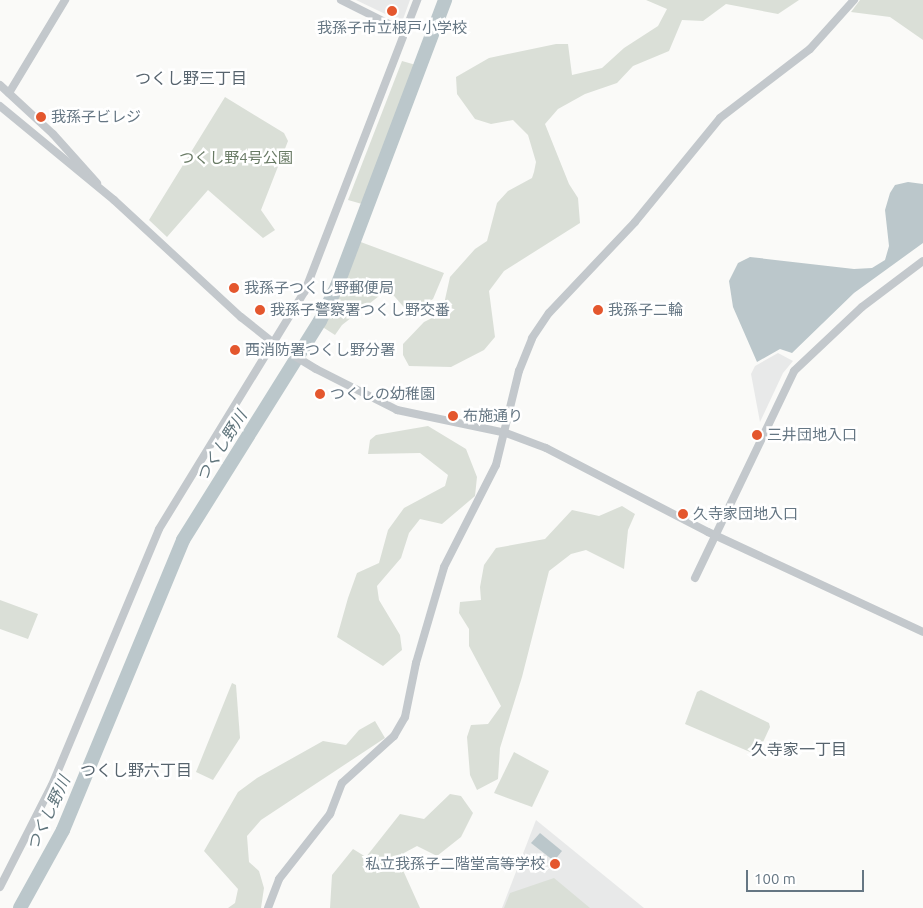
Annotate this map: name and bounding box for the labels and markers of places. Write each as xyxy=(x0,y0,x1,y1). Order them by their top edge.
marker: 我孫子市立根戸小学校 xyxy=(386,5,398,17)
place label: 我孫子市立根戸小学校 xyxy=(317,19,467,37)
place label: 我孫子ビレジ xyxy=(51,108,141,126)
marker: 我孫子ビレジ xyxy=(35,111,47,123)
place label: 我孫子つくし野郵便局 xyxy=(244,279,394,297)
marker: 我孫子つくし野郵便局 xyxy=(228,282,240,294)
place label: 我孫子警察署つくし野交番 xyxy=(270,301,450,319)
place label: 我孫子二輪 xyxy=(608,301,683,319)
marker: 我孫子警察署つくし野交番 xyxy=(254,304,266,316)
marker: 我孫子二輪 xyxy=(592,304,604,316)
place label: 西消防署つくし野分署 xyxy=(245,341,395,359)
marker: 西消防署つくし野分署 xyxy=(229,344,241,356)
place label: つくしの幼稚園 xyxy=(330,385,435,403)
marker: つくしの幼稚園 xyxy=(314,388,326,400)
place label: 布施通り xyxy=(463,407,523,425)
marker: 布施通り xyxy=(447,410,459,422)
place label: 三井団地入口 xyxy=(767,426,857,444)
marker: 三井団地入口 xyxy=(751,429,763,441)
place label: 久寺家団地入口 xyxy=(693,505,798,523)
marker: 久寺家団地入口 xyxy=(677,508,689,520)
place label: 私立我孫子二階堂高等学校 xyxy=(365,855,545,873)
marker: 私立我孫子二階堂高等学校 xyxy=(549,858,561,870)

